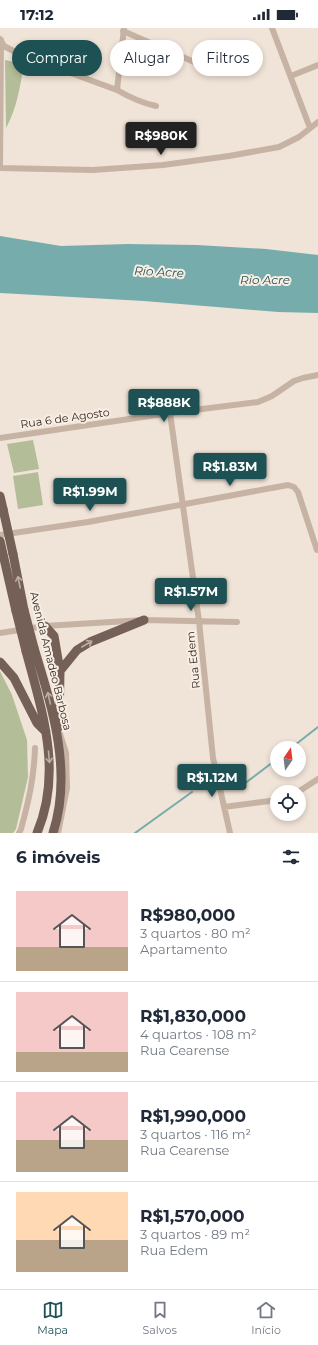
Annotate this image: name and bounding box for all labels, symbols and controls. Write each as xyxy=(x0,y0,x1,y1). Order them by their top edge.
text: 17:12 xyxy=(20,5,54,24)
chip: Comprar xyxy=(12,40,102,76)
chip: Alugar xyxy=(110,40,184,76)
chip: Filtros xyxy=(192,40,263,76)
pin: R$980K xyxy=(128,122,194,156)
text: R$980K xyxy=(134,127,188,143)
water label: Río Acre xyxy=(134,263,184,280)
water label: Rio Acre xyxy=(240,272,290,287)
pin: R$888K xyxy=(131,389,197,423)
text: R$888K xyxy=(137,394,191,410)
street label: Rua 6 de Agosto xyxy=(19,405,111,431)
pin: R$1.83M xyxy=(193,453,267,487)
text: R$1.83M xyxy=(202,458,258,474)
pin: R$1.99M xyxy=(53,478,127,512)
text: R$1.99M xyxy=(62,483,118,499)
one-way arrow xyxy=(14,576,22,589)
pin: R$1.57M xyxy=(154,578,228,612)
text: R$1.57M xyxy=(164,583,218,599)
street label: Avenida Amadeo Barbosa xyxy=(27,590,75,732)
street label: Rua Edem xyxy=(183,631,203,689)
one-way arrow xyxy=(81,640,93,648)
one-way arrow xyxy=(44,692,52,705)
north arrow xyxy=(270,741,306,777)
map controls xyxy=(270,741,306,821)
one-way arrow xyxy=(46,750,53,763)
pin: R$1.12M xyxy=(175,764,249,798)
text: R$1.12M xyxy=(186,769,238,785)
button: locate xyxy=(270,785,306,821)
icon: filters xyxy=(280,846,302,868)
text: 6 imóveis xyxy=(16,847,100,867)
text: R$980,000 xyxy=(140,905,235,925)
icon: home xyxy=(48,907,96,955)
text: 3 quartos · 80 m² xyxy=(140,925,251,941)
text: Apartamento xyxy=(140,941,227,957)
text: R$1,830,000 xyxy=(140,1006,246,1026)
icon: home xyxy=(48,1008,96,1056)
text: 4 quartos · 108 m² xyxy=(140,1026,257,1042)
text: Rua Cearense xyxy=(140,1042,229,1058)
text: R$1,990,000 xyxy=(140,1106,246,1126)
icon: home xyxy=(48,1108,96,1156)
text: 3 quartos · 116 m² xyxy=(140,1126,251,1142)
text: Rua Cearense xyxy=(140,1142,229,1158)
text: R$1,570,000 xyxy=(140,1206,245,1226)
icon: home xyxy=(48,1208,96,1256)
text: 3 quartos · 89 m² xyxy=(140,1226,250,1242)
text: Rua Edem xyxy=(140,1242,208,1258)
tab: Mapa xyxy=(37,1299,68,1337)
tab: Salvos xyxy=(142,1299,177,1337)
tab: Início xyxy=(251,1299,281,1337)

